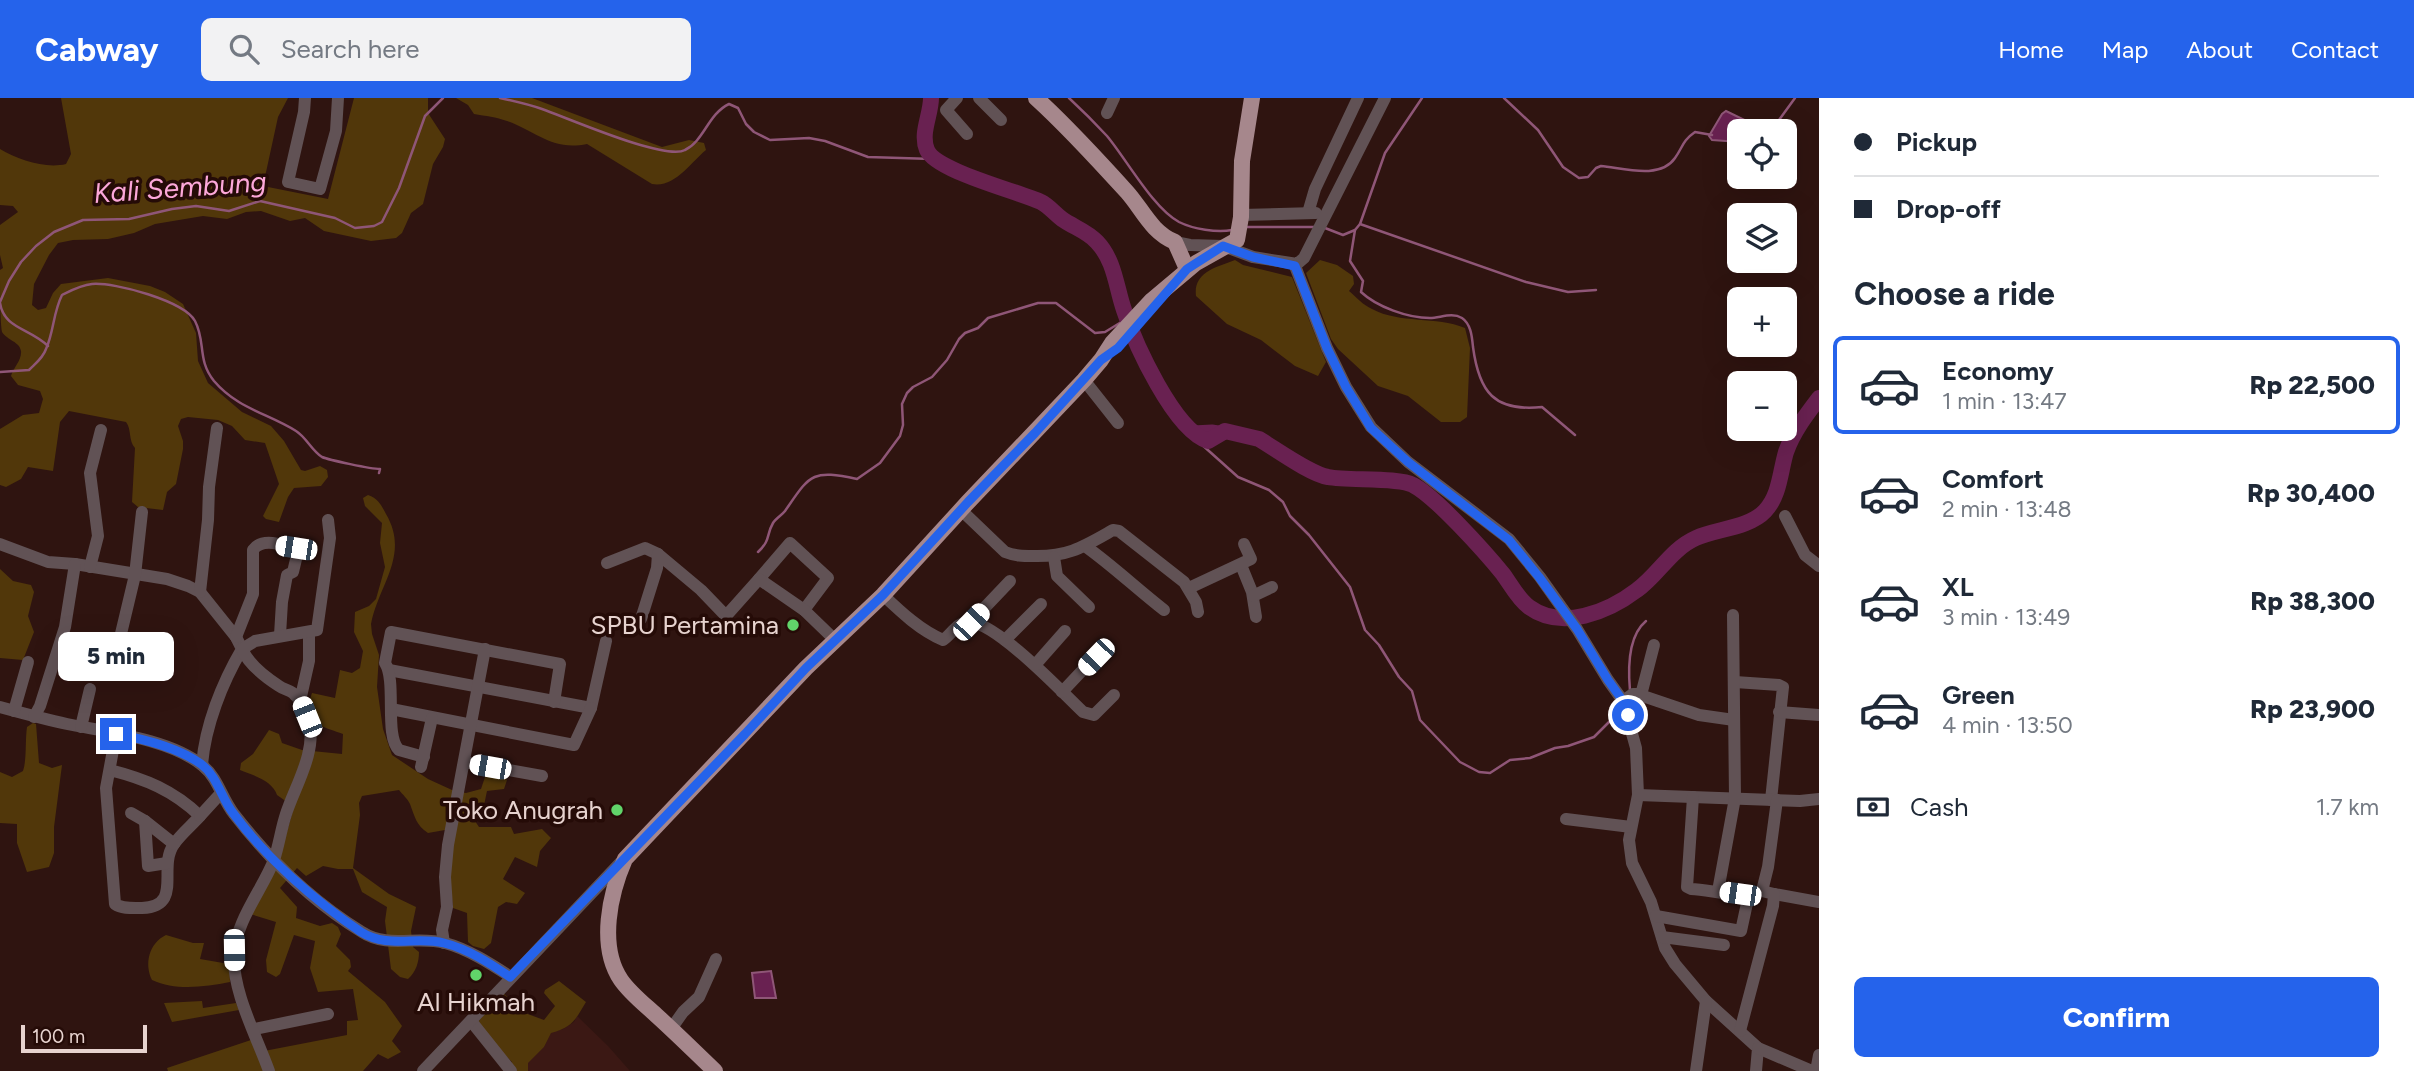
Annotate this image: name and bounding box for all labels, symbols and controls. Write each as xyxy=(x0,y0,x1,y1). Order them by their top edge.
search box xyxy=(201,18,691,81)
text: Cabway xyxy=(35,30,159,69)
icon: search xyxy=(225,30,263,68)
text: Search here xyxy=(281,33,420,65)
text: Home xyxy=(1998,35,2064,64)
text: Map xyxy=(2102,35,2148,64)
text: About xyxy=(2186,35,2253,64)
text: Contact xyxy=(2291,35,2379,64)
map controls xyxy=(1727,119,1797,441)
button: locate xyxy=(1727,119,1797,189)
text: Pickup xyxy=(1896,126,1977,158)
water label: Kali Sembung xyxy=(92,164,268,210)
text: Drop-off xyxy=(1896,193,2001,225)
button: layers xyxy=(1727,203,1797,273)
text: Choose a ride xyxy=(1854,275,2055,313)
button: + xyxy=(1727,287,1797,357)
icon: car xyxy=(1858,354,1921,417)
text: Economy xyxy=(1942,355,2054,387)
text: Rp 22,500 xyxy=(2249,369,2375,401)
button: − xyxy=(1727,371,1797,441)
text: 1 min · 13:47 xyxy=(1942,387,2067,415)
icon: car xyxy=(1858,462,1921,525)
text: Comfort xyxy=(1942,463,2044,495)
text: Rp 30,400 xyxy=(2247,477,2375,509)
text: 2 min · 13:48 xyxy=(1942,495,2072,523)
car xyxy=(274,534,319,562)
icon: car xyxy=(1858,570,1921,633)
text: XL xyxy=(1942,571,1974,603)
text: Rp 38,300 xyxy=(2250,585,2375,617)
car xyxy=(949,600,994,644)
text: 3 min · 13:49 xyxy=(1942,603,2070,631)
place label: SPBU Pertamina xyxy=(591,609,779,641)
marker: SPBU Pertamina xyxy=(785,617,801,633)
callout: 5 min xyxy=(58,632,174,682)
car xyxy=(1074,635,1119,679)
text: 5 min xyxy=(87,642,145,670)
icon: car xyxy=(1858,678,1921,741)
text: Green xyxy=(1942,679,2015,711)
text: Rp 23,900 xyxy=(2250,693,2375,725)
car xyxy=(290,694,325,740)
route start xyxy=(1612,699,1644,731)
text: 4 min · 13:50 xyxy=(1942,711,2073,739)
route end xyxy=(100,718,132,750)
car xyxy=(468,753,513,781)
icon: cash xyxy=(1854,788,1892,826)
text: Cash xyxy=(1910,791,1969,823)
text: 1.7 km xyxy=(2316,793,2379,821)
place label: Toko Anugrah xyxy=(443,794,603,826)
marker: Toko Anugrah xyxy=(609,802,625,818)
car xyxy=(1718,881,1763,907)
car xyxy=(224,929,245,971)
marker: Al Hikmah xyxy=(468,967,484,983)
button: Confirm xyxy=(1854,977,2379,1057)
place label: Al Hikmah xyxy=(417,986,535,1018)
scale bar xyxy=(21,1022,147,1054)
text: 100 m xyxy=(32,1025,85,1048)

